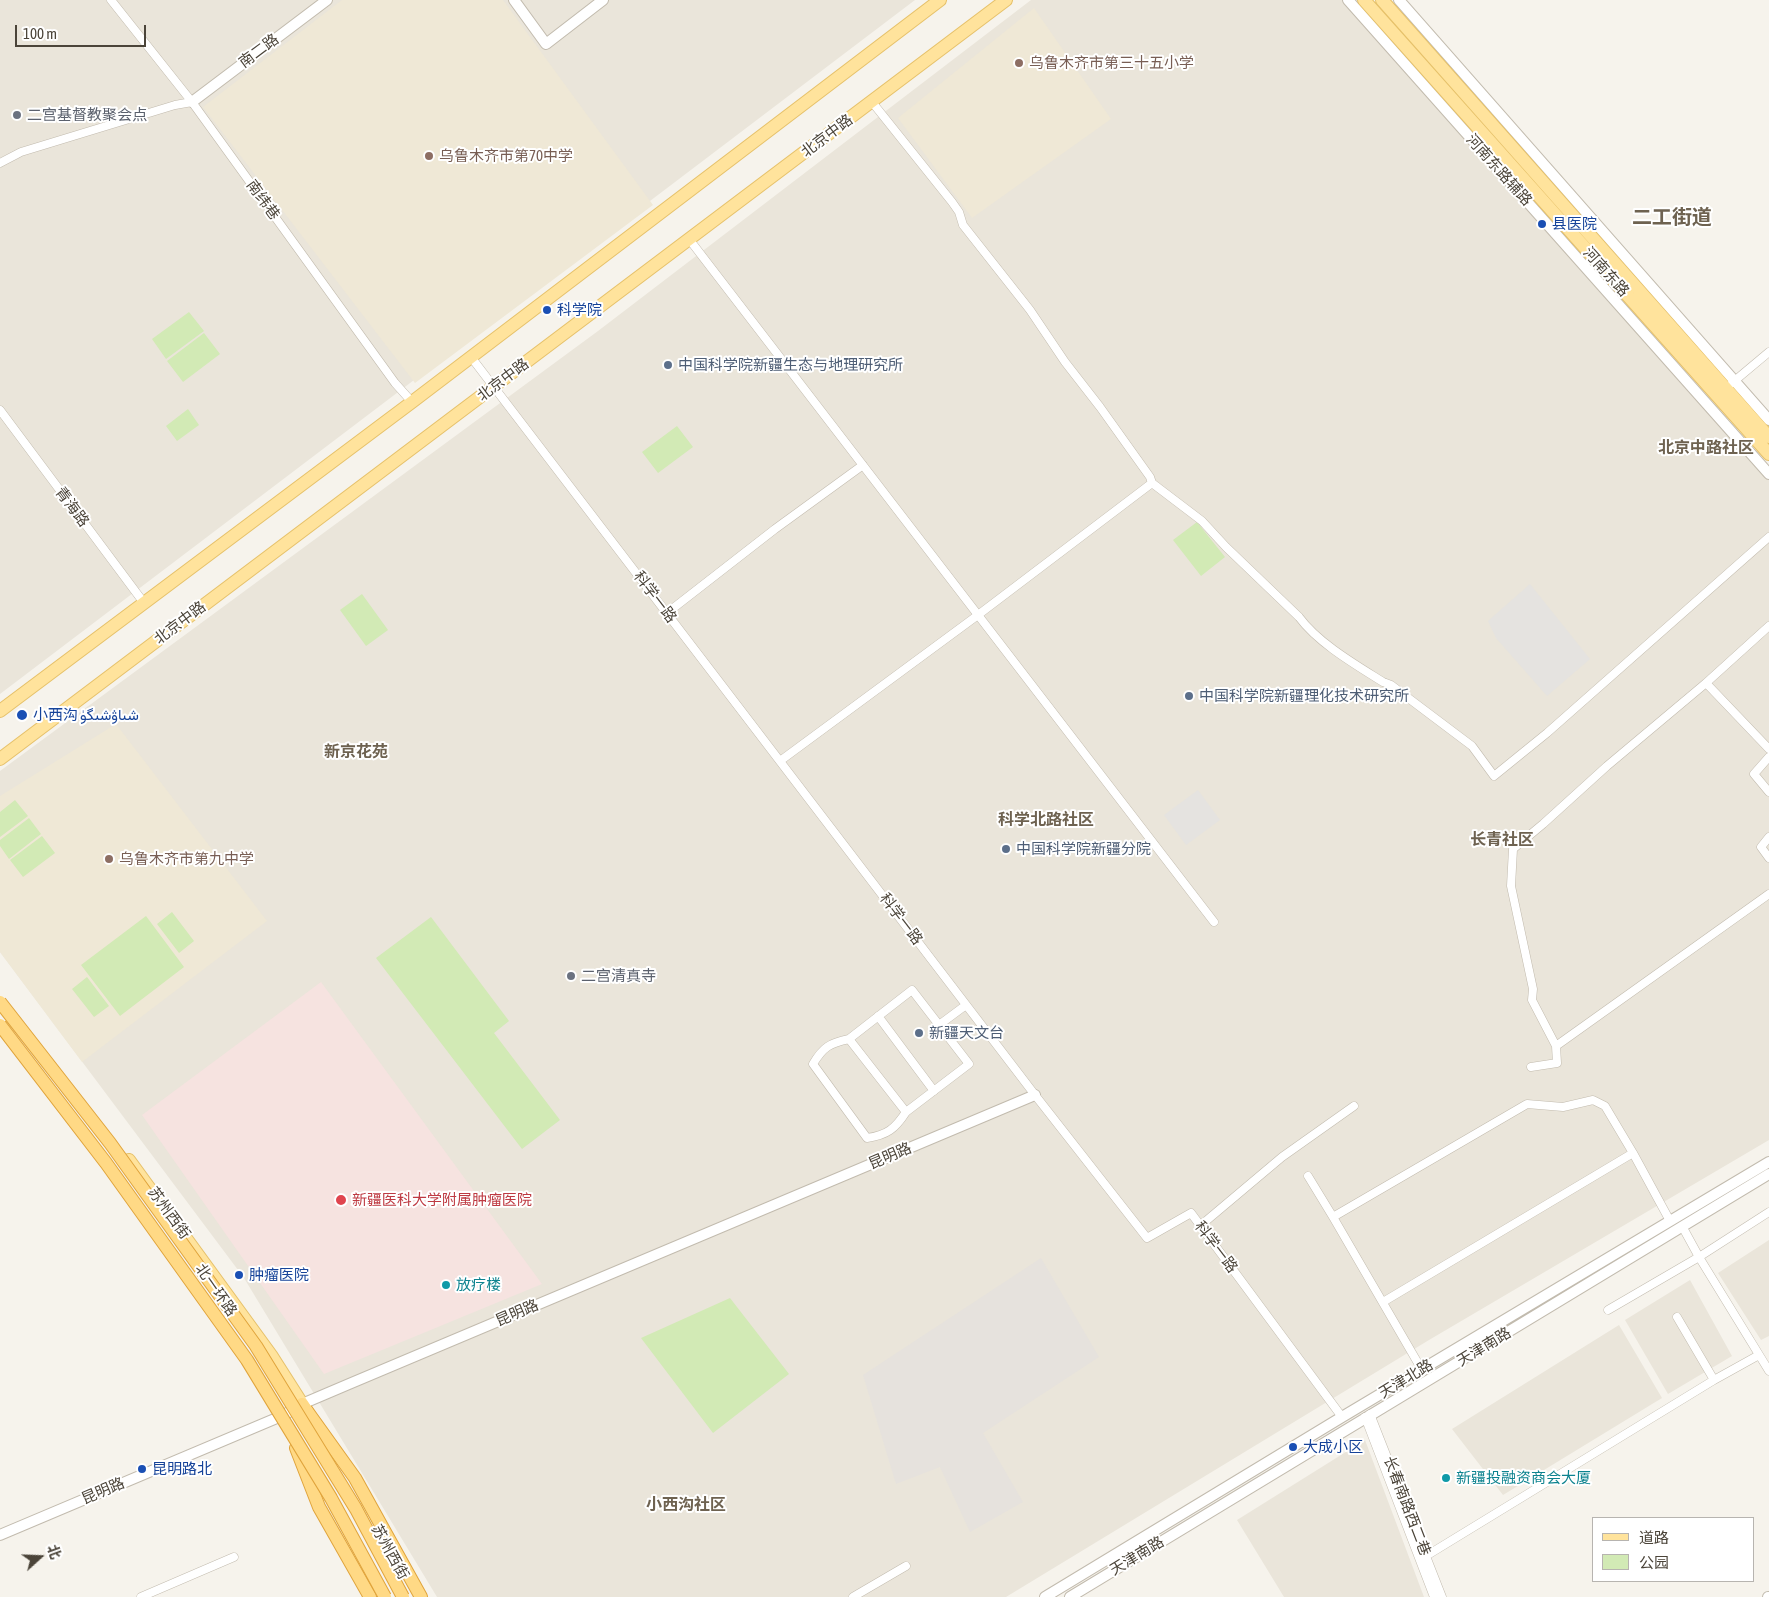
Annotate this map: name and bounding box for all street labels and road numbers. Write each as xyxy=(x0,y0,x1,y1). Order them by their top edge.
street label: 南二路 xyxy=(236,30,282,72)
street label: 北京中路 xyxy=(798,111,856,161)
street label: 河南东路辅路 xyxy=(1462,131,1536,209)
street label: 南纬巷 xyxy=(242,177,284,223)
street label: 河南东路 xyxy=(1579,244,1633,300)
street label: 北京中路 xyxy=(474,355,532,405)
street label: 青海路 xyxy=(51,484,93,530)
street label: 科学一路 xyxy=(630,568,680,626)
street label: 北京中路 xyxy=(151,598,209,648)
street label: 科学一路 xyxy=(876,890,926,948)
street label: 昆明路 xyxy=(866,1139,914,1173)
street label: 苏州西街 xyxy=(144,1183,194,1243)
street label: 科学一路 xyxy=(1191,1218,1241,1276)
street label: 北一环路 xyxy=(191,1260,241,1320)
street label: 昆明路 xyxy=(493,1296,541,1330)
street label: 天津南路 xyxy=(1454,1324,1514,1370)
street label: 天津北路 xyxy=(1376,1356,1436,1402)
street label: 长春南路西二巷 xyxy=(1380,1454,1434,1558)
street label: 昆明路 xyxy=(79,1474,127,1508)
street label: 苏州西街 xyxy=(368,1521,412,1583)
street label: 天津南路 xyxy=(1107,1533,1167,1579)

